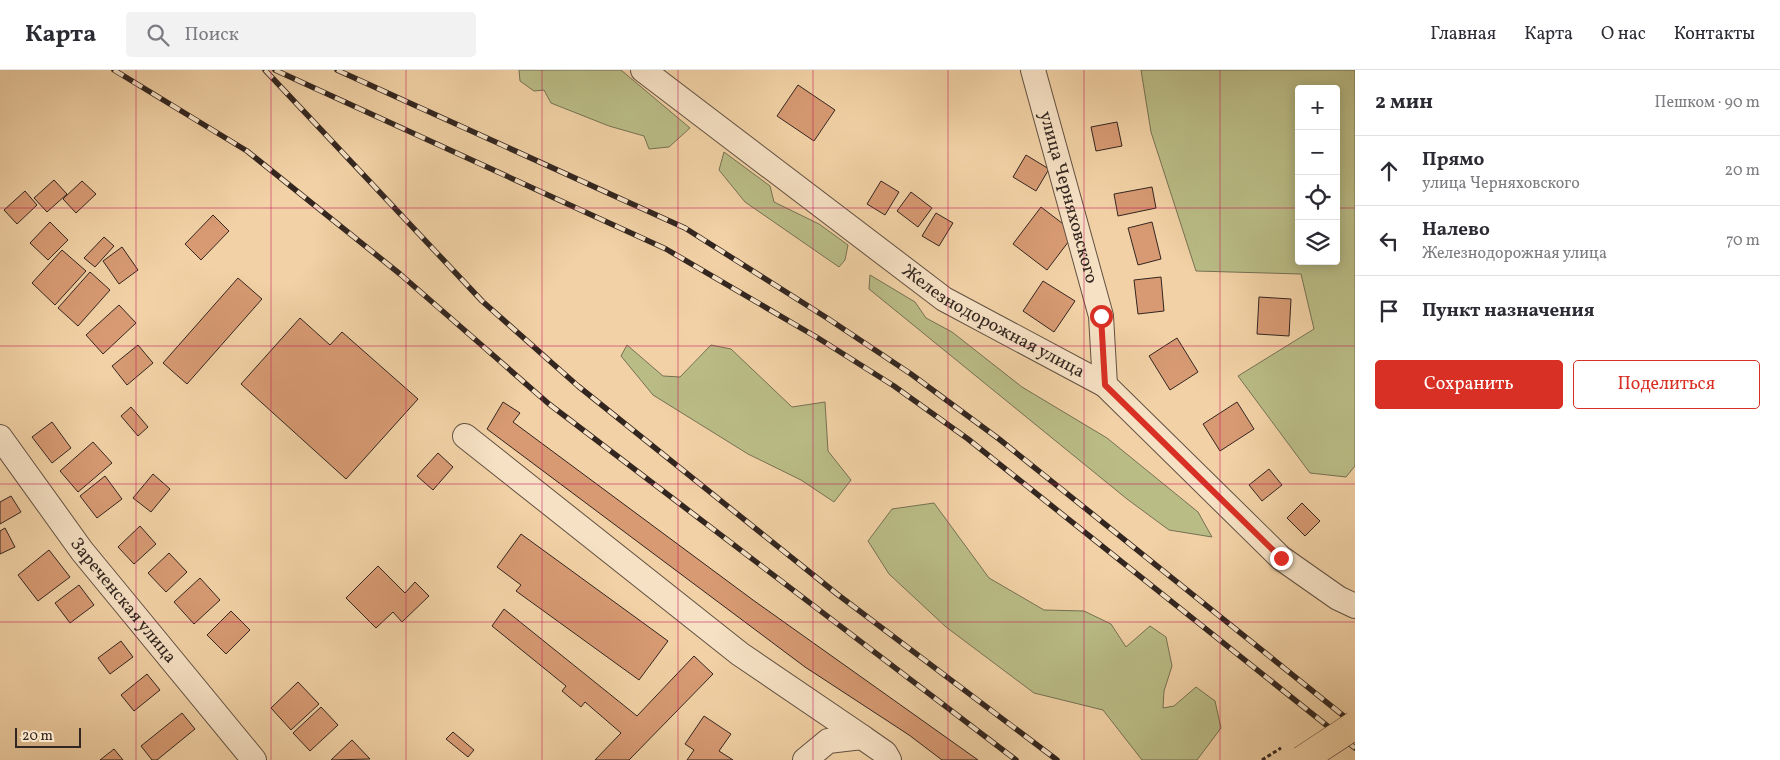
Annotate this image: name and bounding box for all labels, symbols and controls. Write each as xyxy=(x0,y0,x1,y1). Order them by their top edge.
search box xyxy=(126,12,476,57)
text: Карта xyxy=(25,18,96,52)
icon: search xyxy=(144,21,172,49)
text: Поиск xyxy=(184,22,239,48)
text: Главная xyxy=(1430,22,1496,47)
text: Карта xyxy=(1524,22,1573,47)
text: О нас xyxy=(1601,22,1646,47)
text: Контакты xyxy=(1674,22,1755,47)
map controls xyxy=(1295,85,1340,265)
button: + xyxy=(1295,85,1340,130)
text: 2 мин xyxy=(1375,88,1433,117)
text: Пешком · 90 m xyxy=(1655,92,1760,114)
street label: улица Черняховского xyxy=(1032,108,1104,286)
button: − xyxy=(1295,130,1340,175)
text: Прямо xyxy=(1422,147,1484,173)
icon: ahead xyxy=(1375,157,1403,185)
text: 20 m xyxy=(1725,160,1760,182)
text: улица Черняховского xyxy=(1422,173,1580,195)
button: locate xyxy=(1295,175,1340,220)
text: Налево xyxy=(1422,217,1490,243)
button: layers xyxy=(1295,220,1340,265)
icon: left xyxy=(1375,227,1403,255)
text: 70 m xyxy=(1726,230,1760,252)
text: Железнодорожная улица xyxy=(1422,243,1607,265)
street label: Железнодорожная улица xyxy=(896,259,1089,384)
icon: arrive xyxy=(1375,297,1403,325)
text: Пункт назначения xyxy=(1422,298,1595,324)
route start xyxy=(1090,305,1113,328)
button: Сохранить xyxy=(1375,360,1563,409)
button: Поделиться xyxy=(1573,360,1760,409)
street label: Зареченская улица xyxy=(64,533,182,669)
route end xyxy=(1270,547,1293,570)
scale bar xyxy=(15,725,81,748)
text: 20 m xyxy=(22,727,53,746)

